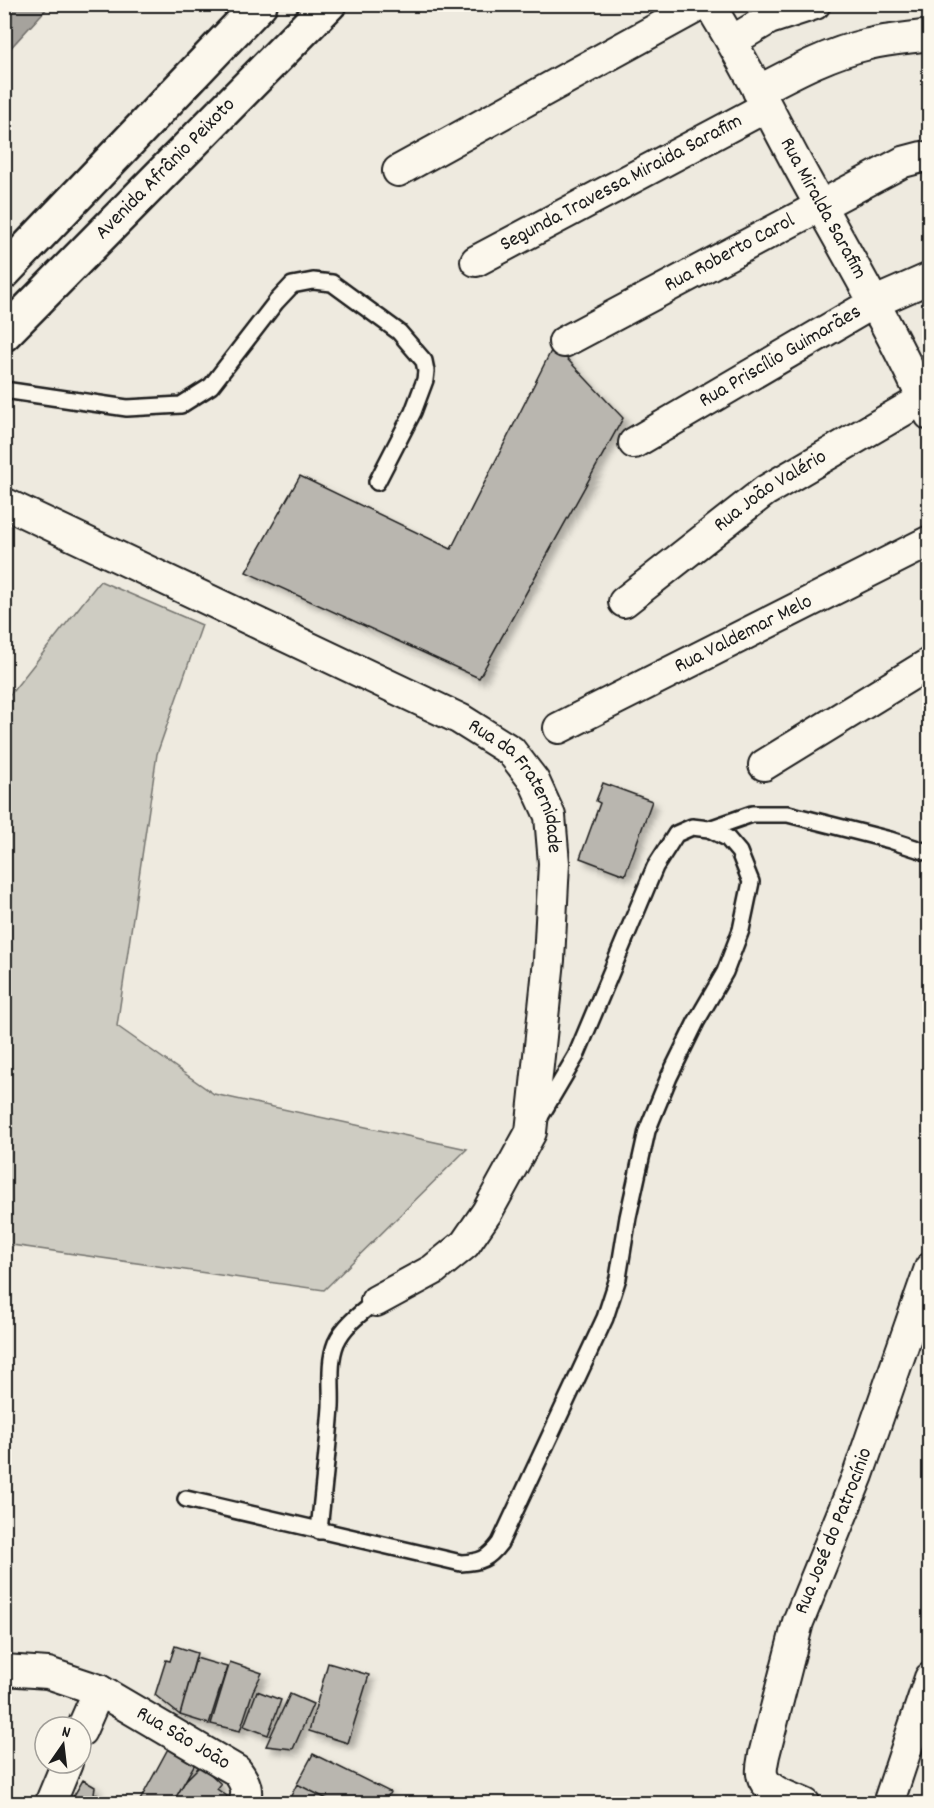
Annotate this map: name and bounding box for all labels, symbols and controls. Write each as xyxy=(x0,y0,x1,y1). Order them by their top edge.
street label: Avenida Afrânio Peixoto xyxy=(89,91,243,247)
street label: Segunda Travessa Miraida Sarafim xyxy=(495,107,748,260)
street label: Rua Miralda Sarafim xyxy=(771,133,874,285)
street label: Rua Roberto Carol xyxy=(659,207,801,301)
street label: Rua Priscílio Guimarães xyxy=(694,298,868,416)
street label: Rua João Valério xyxy=(708,443,833,540)
street label: Rua Valdemar Melo xyxy=(670,587,818,682)
street label: Rua da Fraternidade xyxy=(461,712,568,854)
street label: Rua José do Patrocínio xyxy=(788,1444,881,1619)
street label: Rua São João xyxy=(130,1700,236,1779)
north arrow xyxy=(33,1715,93,1775)
text: N xyxy=(59,1721,73,1745)

